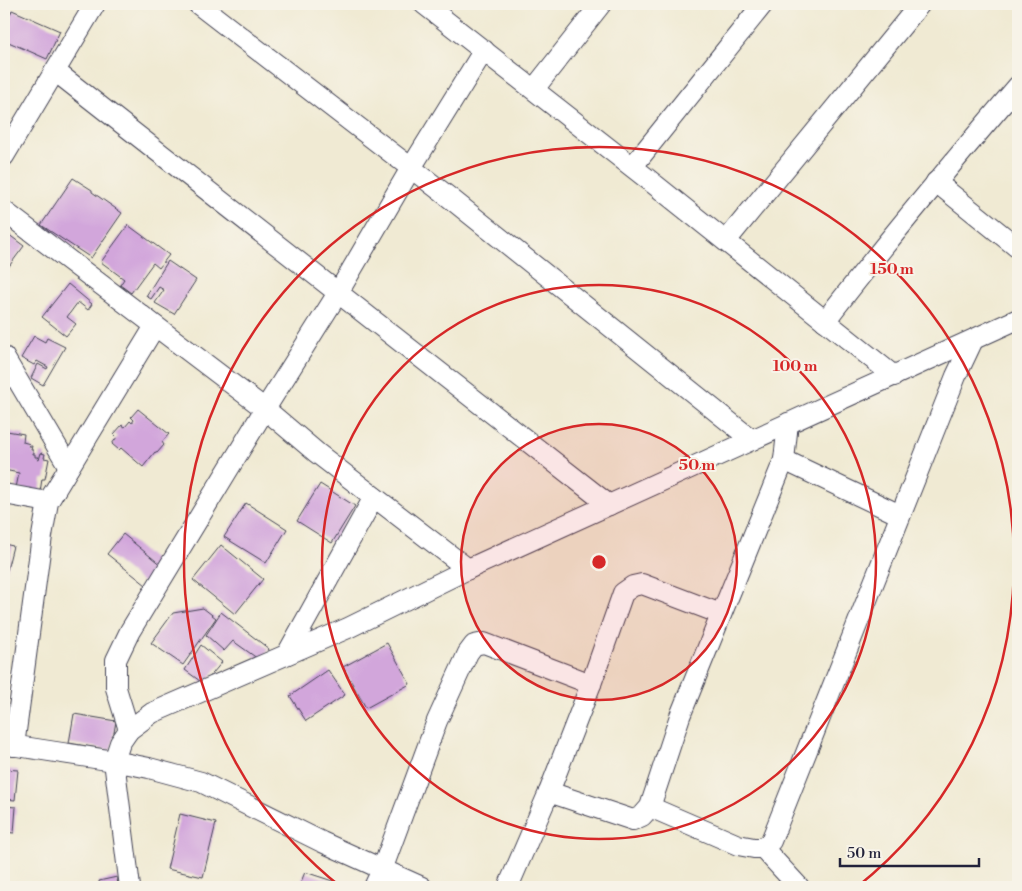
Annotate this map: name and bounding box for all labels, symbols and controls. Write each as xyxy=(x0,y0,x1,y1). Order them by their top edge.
text: 150 m xyxy=(870,260,914,279)
text: 100 m xyxy=(773,357,818,376)
text: 50 m xyxy=(679,456,715,475)
centre of rings xyxy=(590,553,608,571)
scale bar xyxy=(840,836,978,868)
text: 50 m xyxy=(847,844,881,863)

